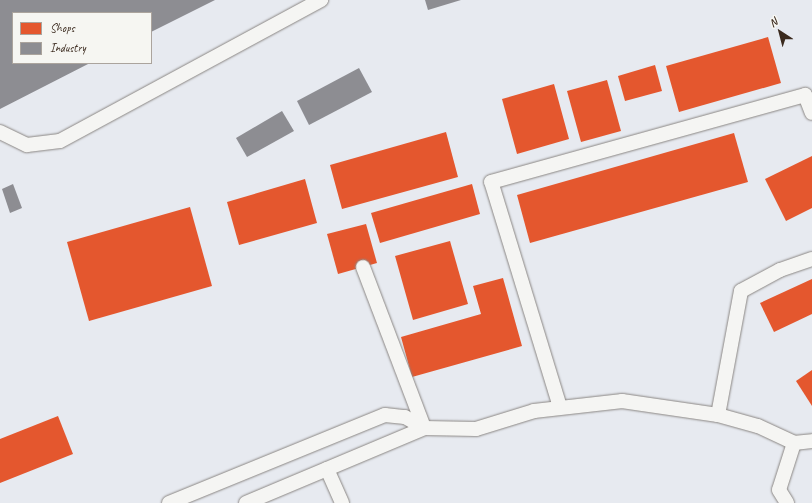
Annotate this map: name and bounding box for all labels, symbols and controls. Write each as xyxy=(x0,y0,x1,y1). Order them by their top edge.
legend xyxy=(12,12,152,64)
north arrow xyxy=(760,12,800,52)
text: N xyxy=(766,15,780,30)
text: Shops xyxy=(50,20,75,36)
text: Industry xyxy=(50,40,86,56)

